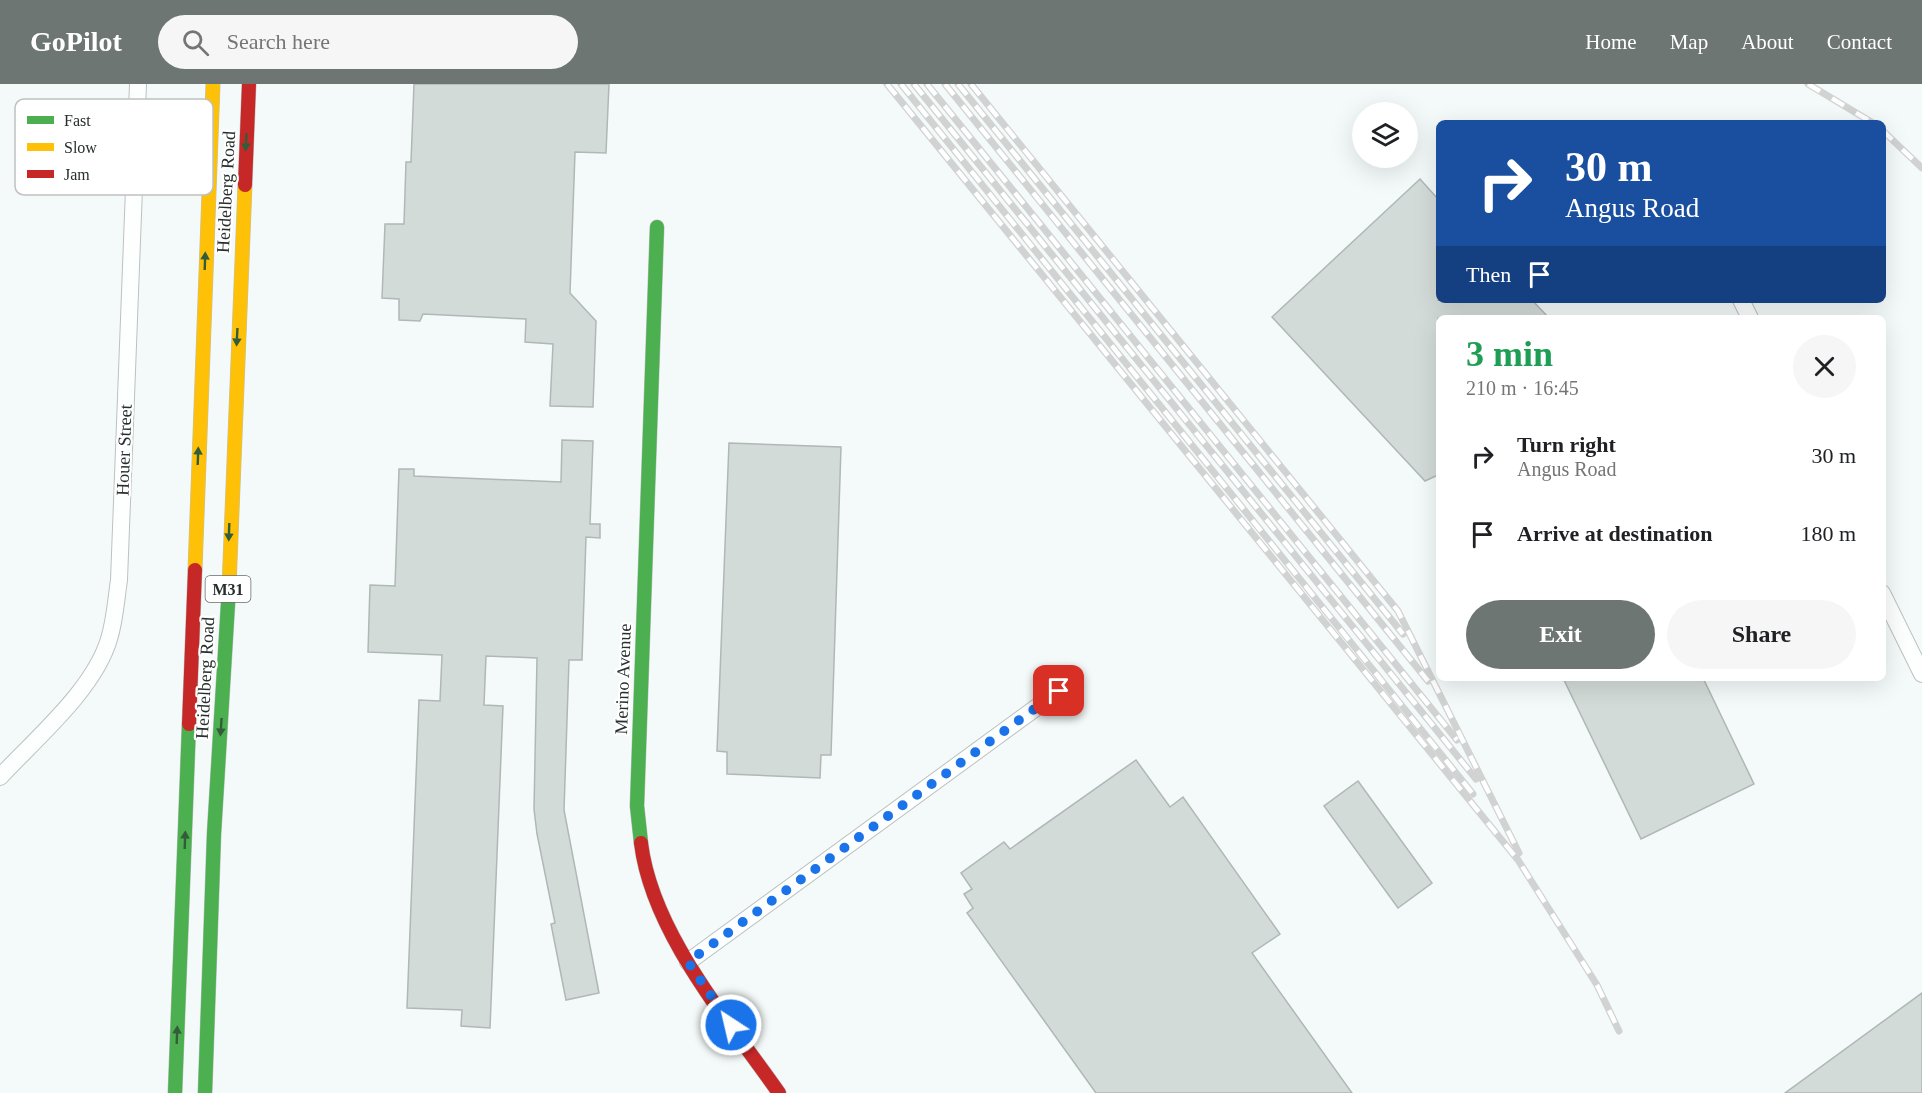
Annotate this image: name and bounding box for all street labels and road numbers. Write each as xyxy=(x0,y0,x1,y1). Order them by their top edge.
street label: Heidelberg Road xyxy=(213,130,239,254)
street label: Houer Street xyxy=(112,404,136,496)
road number: M31 xyxy=(206,576,250,602)
street label: Heidelberg Road xyxy=(192,616,218,740)
street label: Merino Avenue xyxy=(611,623,635,735)

